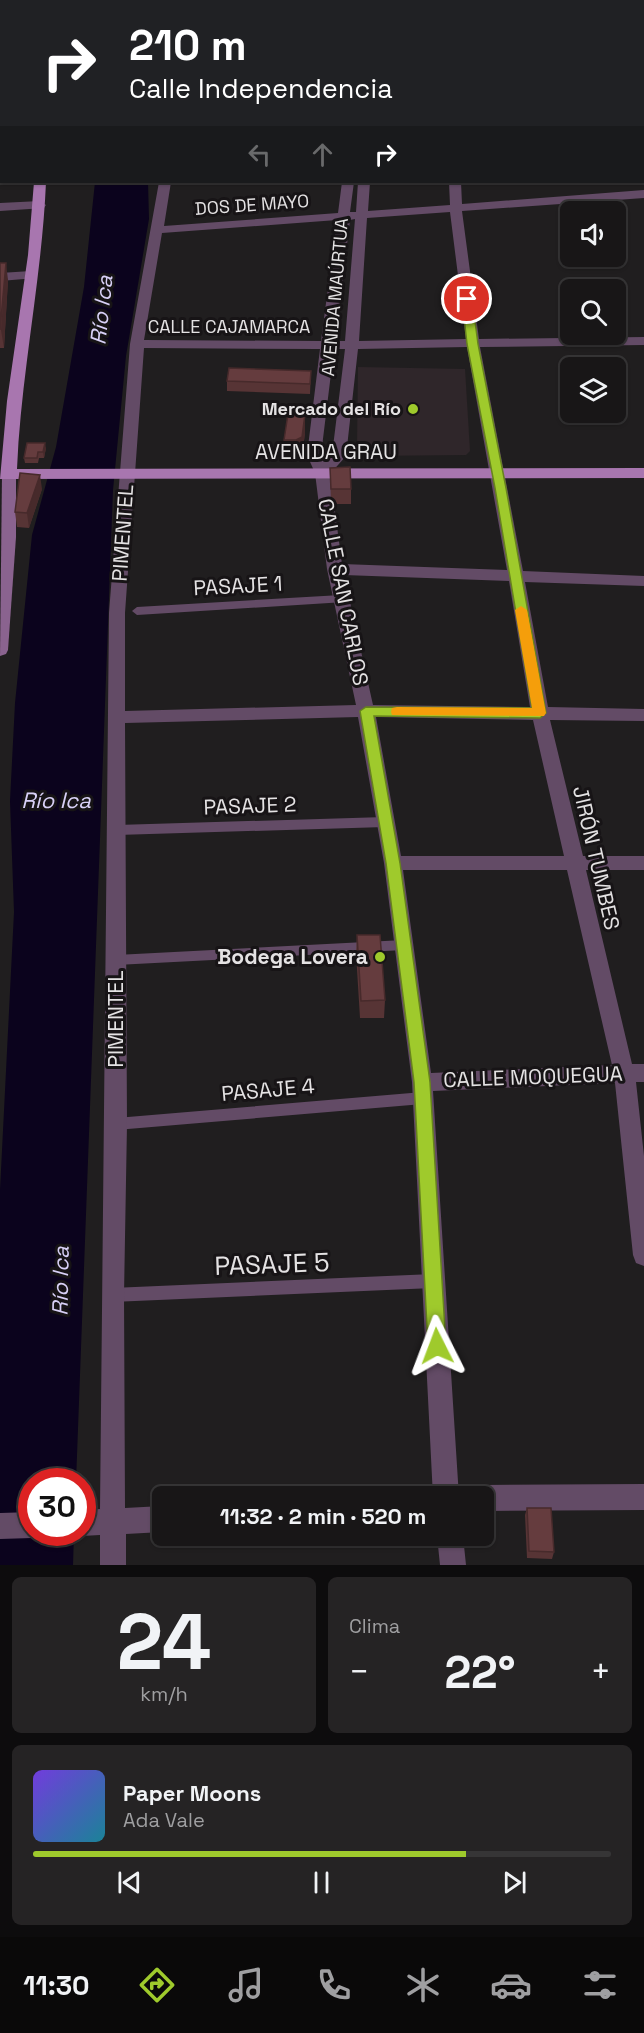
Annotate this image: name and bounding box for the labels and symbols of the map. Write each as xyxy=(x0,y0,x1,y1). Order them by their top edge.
street label: DOS DE MAYO xyxy=(194,189,310,220)
street label: AVENIDA MAÚRTUA xyxy=(316,217,353,377)
pin xyxy=(441,273,492,324)
water label: Río Ica xyxy=(83,274,119,346)
street label: CALLE CAJAMARCA xyxy=(148,315,310,338)
place label: Mercado del Río xyxy=(262,397,401,420)
marker: Mercado del Río xyxy=(406,402,420,416)
street label: AVENIDA GRAU xyxy=(255,438,397,465)
street label: PIMENTEL xyxy=(106,483,139,582)
street label: CALLE SAN CARLOS xyxy=(312,496,375,688)
street label: PASAJE 1 xyxy=(193,570,283,601)
street label: JIRÓN TUMBES xyxy=(567,783,626,932)
water label: Río Ica xyxy=(21,786,91,814)
street label: PASAJE 2 xyxy=(203,790,297,821)
place label: Bodega Lovera xyxy=(217,943,368,970)
marker: Bodega Lovera xyxy=(373,950,387,964)
street label: PIMENTEL xyxy=(102,970,129,1068)
street label: CALLE MOQUEGUA xyxy=(443,1060,623,1093)
street label: PASAJE 4 xyxy=(220,1072,316,1107)
street label: PASAJE 5 xyxy=(214,1245,330,1283)
water label: Río Ica xyxy=(45,1246,75,1316)
position arrow xyxy=(405,1314,469,1378)
speed limit sign: 30 xyxy=(18,1468,96,1546)

